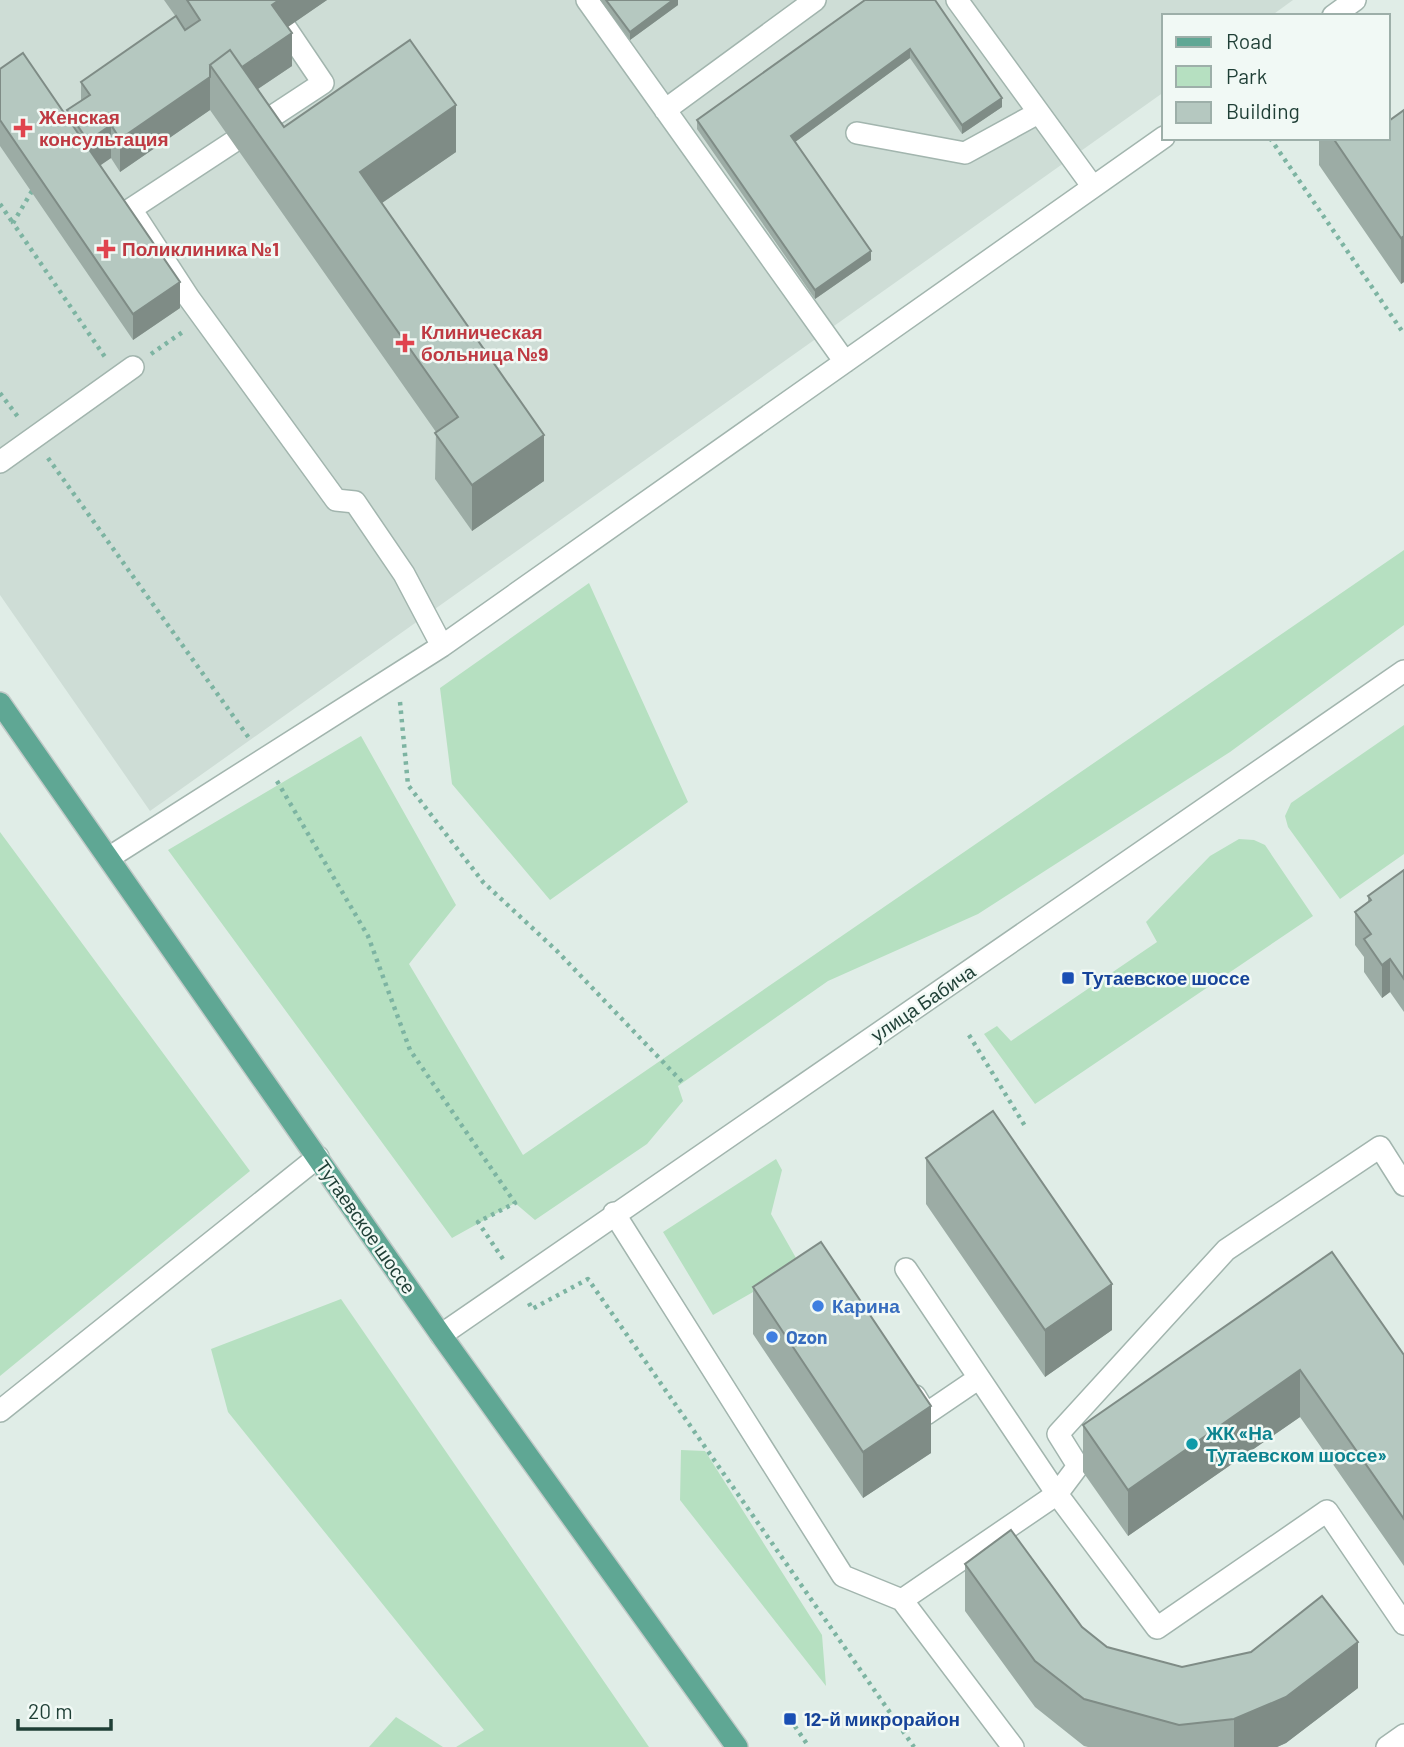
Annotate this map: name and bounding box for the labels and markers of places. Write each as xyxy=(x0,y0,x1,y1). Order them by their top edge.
place label: Женская консультация xyxy=(38,105,169,150)
marker: Женская консультация xyxy=(13,118,33,138)
place label: Поликлиника №1 xyxy=(122,237,279,260)
marker: Поликлиника №1 xyxy=(96,239,116,259)
place label: Клиническая больница №9 xyxy=(421,320,548,365)
marker: Клиническая больница №9 xyxy=(395,333,415,353)
place label: Тутаевское шоссе xyxy=(1082,966,1250,989)
marker: Тутаевское шоссе xyxy=(1060,970,1076,986)
place label: Карина xyxy=(832,1294,900,1317)
marker: Карина xyxy=(810,1298,826,1314)
place label: Ozon xyxy=(786,1325,828,1348)
marker: Ozon xyxy=(764,1329,780,1345)
place label: ЖК «На Тутаевском шоссе» xyxy=(1205,1421,1387,1466)
marker: ЖК «На Тутаевском шоссе» xyxy=(1184,1436,1200,1452)
place label: 12-й микрорайон xyxy=(804,1707,960,1730)
marker: 12-й микрорайон xyxy=(782,1711,798,1727)

